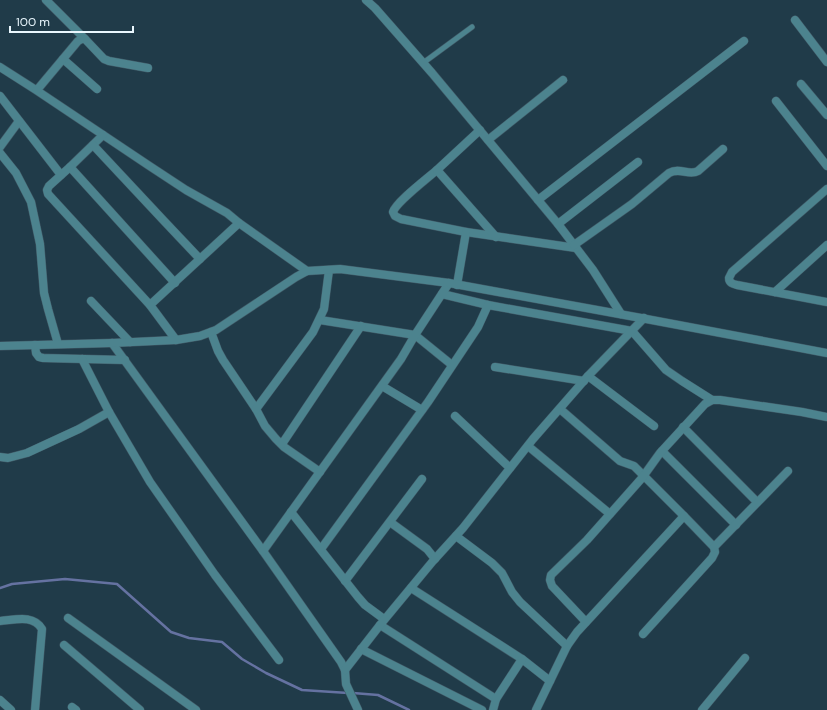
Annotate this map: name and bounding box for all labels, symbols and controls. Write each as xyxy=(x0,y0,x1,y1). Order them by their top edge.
scale bar xyxy=(10,8,133,34)
text: 100 m xyxy=(16,14,50,30)

